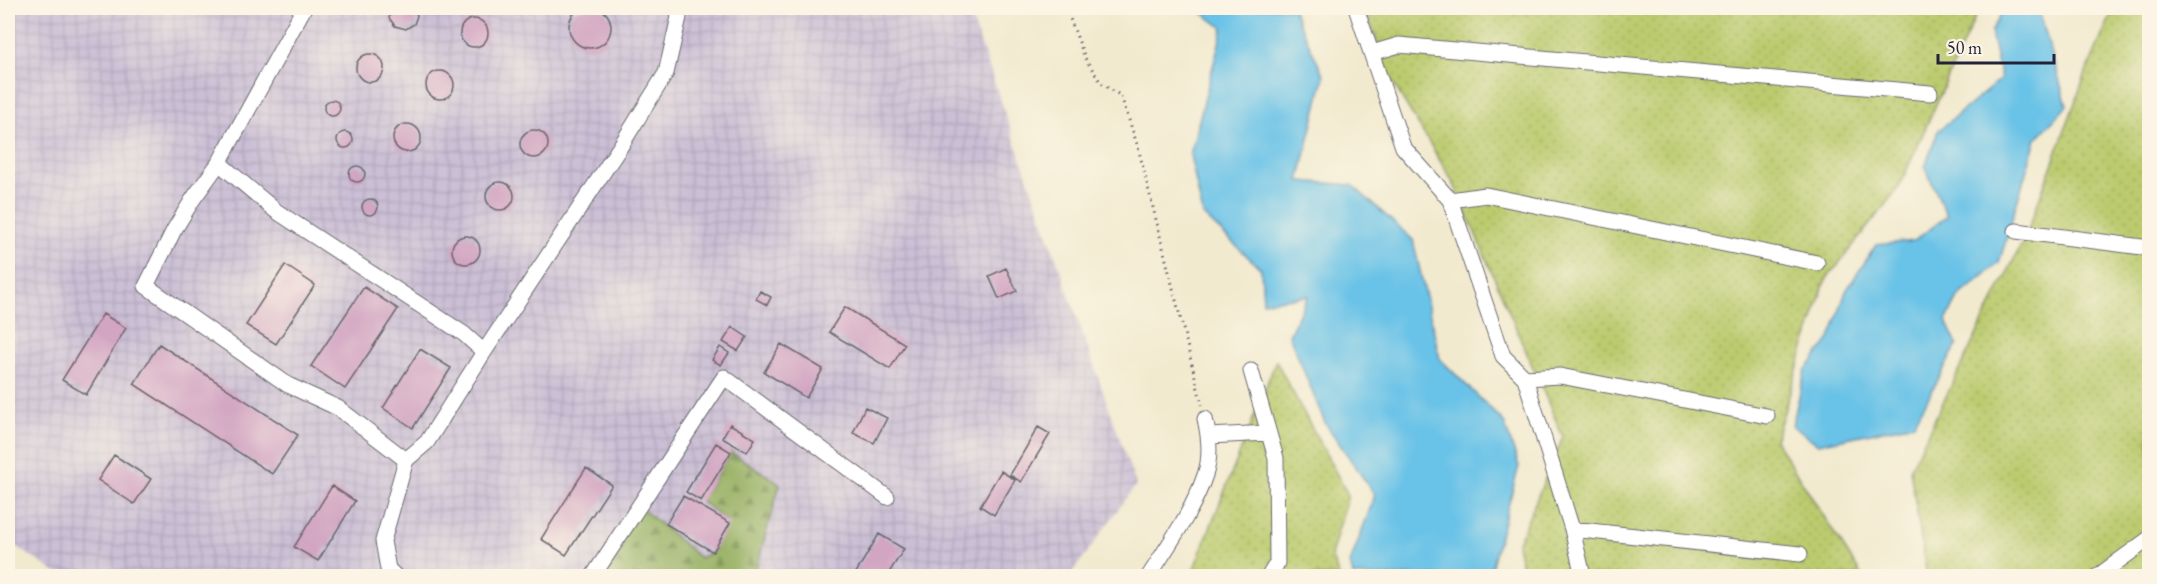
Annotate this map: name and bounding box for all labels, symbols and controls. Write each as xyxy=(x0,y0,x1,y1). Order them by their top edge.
scale bar xyxy=(1938,27,2054,65)
text: 50 m xyxy=(1947,36,1982,59)

